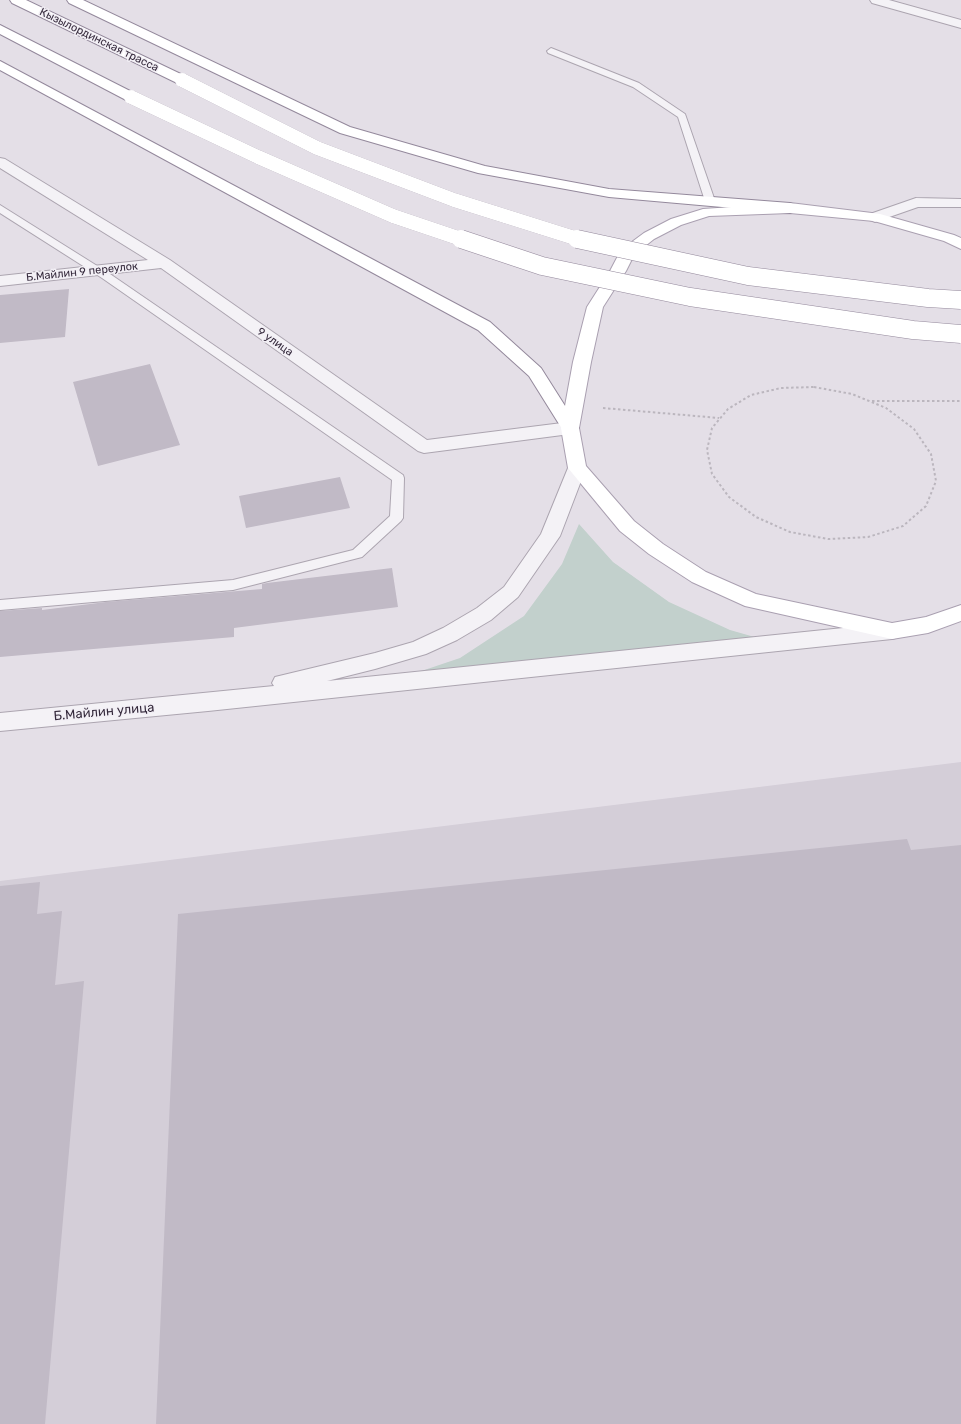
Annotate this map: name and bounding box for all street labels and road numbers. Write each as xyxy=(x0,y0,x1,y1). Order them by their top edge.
street label: Кызылординская трасса xyxy=(37,5,161,75)
street label: Б.Майлин 9 переулок xyxy=(25,260,139,284)
street label: 9 улица xyxy=(254,325,296,359)
street label: Б.Майлин улица xyxy=(53,700,155,724)

